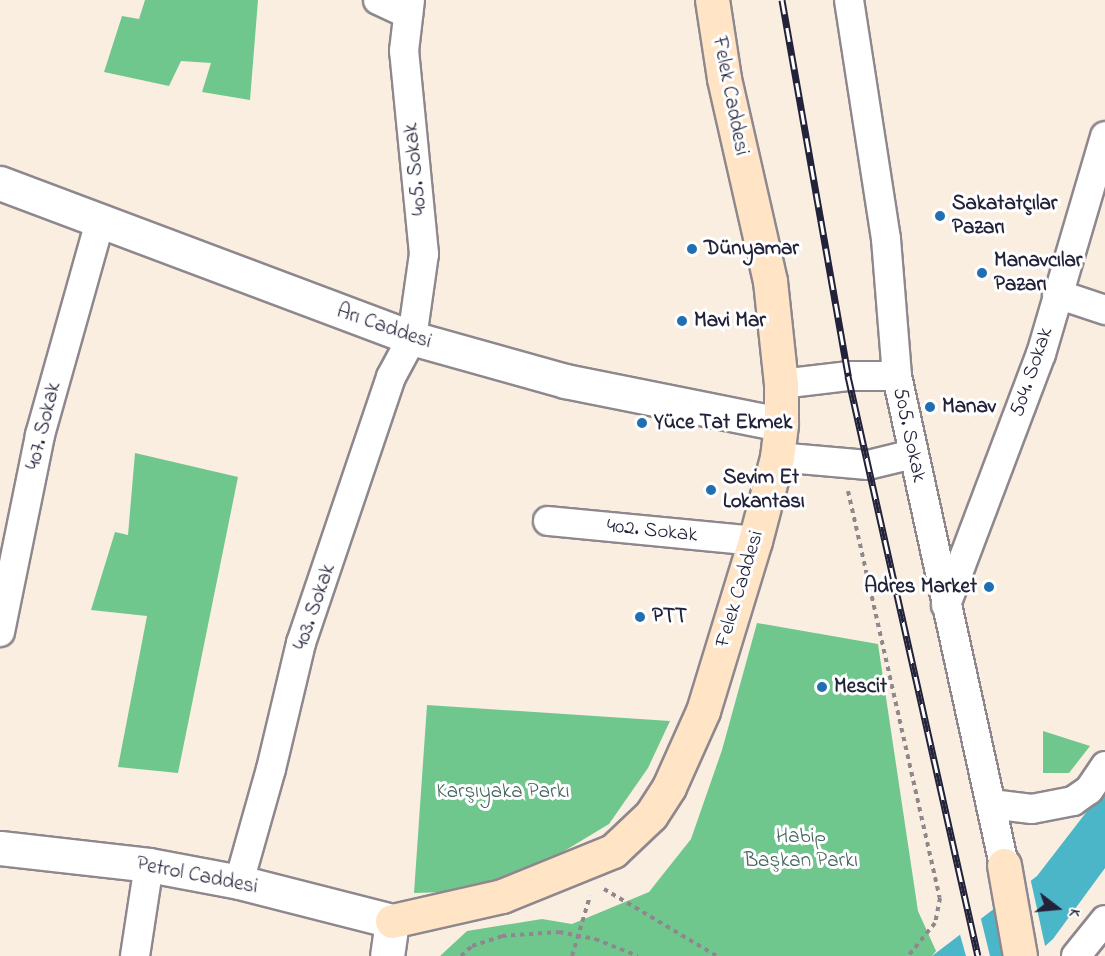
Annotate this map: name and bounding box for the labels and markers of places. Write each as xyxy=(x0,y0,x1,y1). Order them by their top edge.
place label: Sakatatçılar Pazarı xyxy=(952,191,1057,241)
marker: Sakatatçılar Pazarı xyxy=(933,209,947,223)
place label: Dünyamar xyxy=(704,236,799,262)
marker: Dünyamar xyxy=(685,242,699,256)
place label: Manavcılar Pazarı xyxy=(994,248,1082,298)
marker: Manavcılar Pazarı xyxy=(975,266,989,280)
place label: Mavi Mar xyxy=(694,308,766,334)
marker: Mavi Mar xyxy=(675,314,689,328)
place label: Manav xyxy=(942,394,996,420)
marker: Manav xyxy=(923,400,937,414)
place label: Yüce Tat Ekmek xyxy=(654,410,792,436)
marker: Yüce Tat Ekmek xyxy=(635,416,649,430)
place label: Sevim Et Lokantası xyxy=(723,465,805,515)
marker: Sevim Et Lokantası xyxy=(704,483,718,497)
place label: Adres Market xyxy=(864,574,977,600)
marker: Adres Market xyxy=(982,580,996,594)
place label: PTT xyxy=(652,604,687,630)
marker: PTT xyxy=(633,610,647,624)
place label: Mescit xyxy=(834,674,887,700)
marker: Mescit xyxy=(815,680,829,694)

